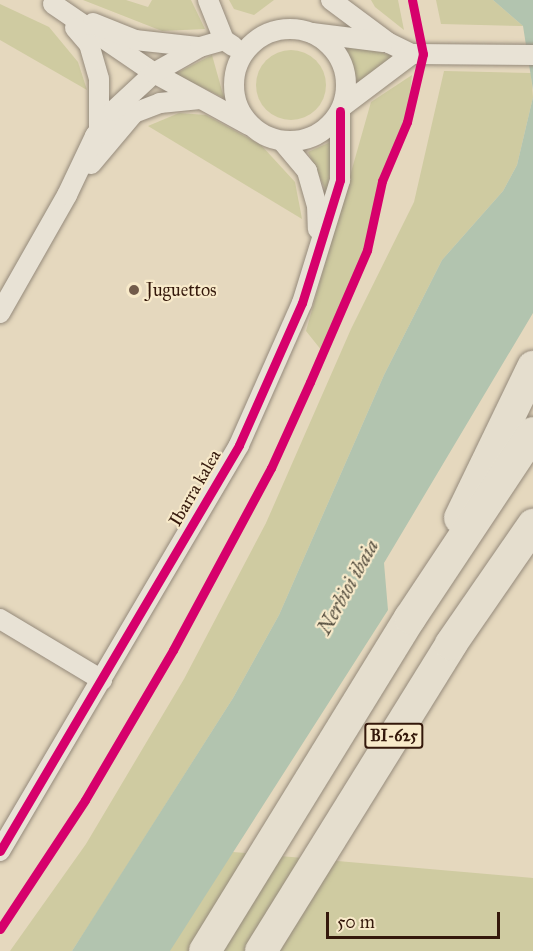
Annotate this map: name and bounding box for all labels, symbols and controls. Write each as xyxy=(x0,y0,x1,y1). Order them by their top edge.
place label: Juguettos xyxy=(146,279,217,301)
marker: Juguettos xyxy=(127,283,141,297)
street label: Ibarra kalea xyxy=(164,446,226,530)
water label: Nerbioi ibaia xyxy=(312,535,384,639)
road number: BI-625 xyxy=(364,723,424,749)
scale bar xyxy=(329,900,503,938)
text: 50 m xyxy=(337,911,375,933)

